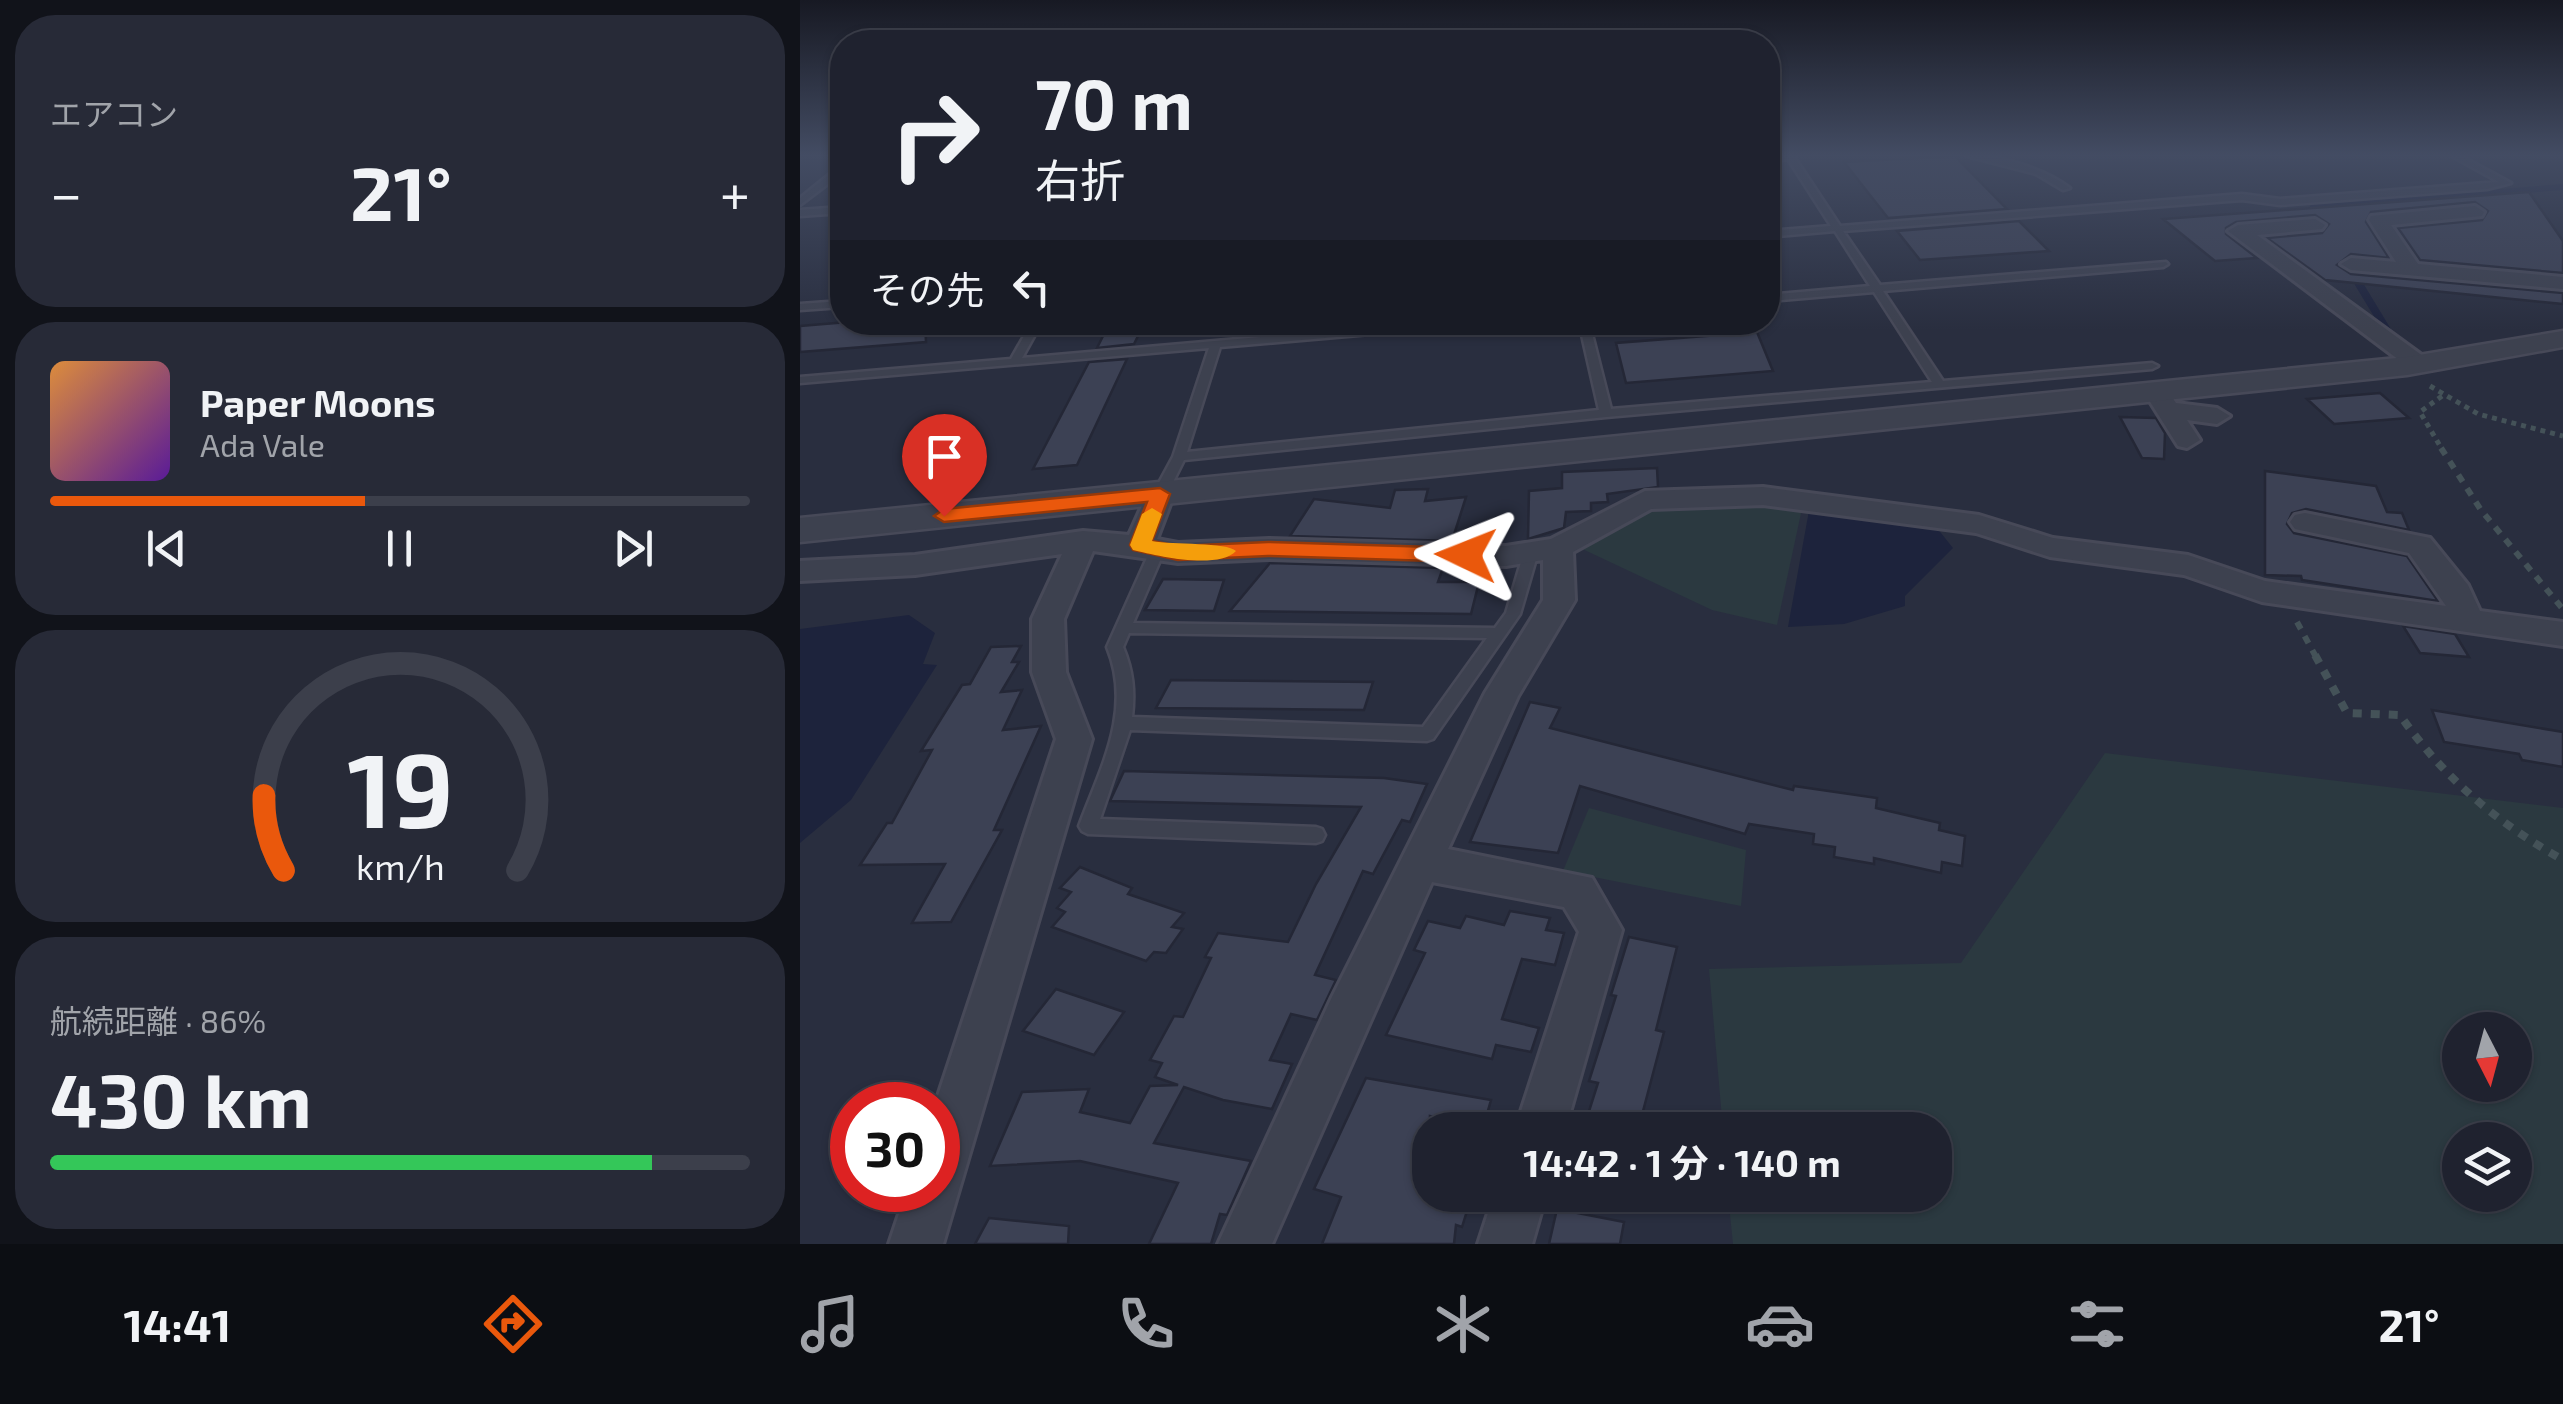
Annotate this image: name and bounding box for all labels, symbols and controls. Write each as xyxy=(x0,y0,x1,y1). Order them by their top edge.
text: 70 m xyxy=(1035,60,1193,144)
icon: right xyxy=(870,70,1000,200)
text: エアコン xyxy=(50,94,178,132)
text: 21° xyxy=(350,146,452,236)
text: 右折 xyxy=(1035,152,1125,206)
text: − xyxy=(50,159,82,225)
text: + xyxy=(720,159,750,225)
icon: left xyxy=(1004,260,1059,315)
text: その先 xyxy=(870,266,984,312)
text: Paper Moons xyxy=(200,379,436,425)
pin xyxy=(902,414,987,517)
text: Ada Vale xyxy=(200,425,325,463)
icon: arrive xyxy=(917,429,972,484)
position arrow xyxy=(1414,503,1518,607)
icon: previous xyxy=(139,521,194,576)
icon: pause xyxy=(372,521,427,576)
icon: next xyxy=(606,521,661,576)
text: 19 xyxy=(347,724,453,849)
text: km/h xyxy=(356,844,444,887)
text: 航続距離 · 86% xyxy=(50,1001,266,1039)
north arrow xyxy=(2442,1012,2532,1102)
map controls xyxy=(2442,1012,2532,1212)
text: 430 km xyxy=(50,1053,312,1143)
speed limit sign: 30 xyxy=(830,1082,960,1212)
button: layers xyxy=(2442,1122,2532,1212)
text: 14:42 · 1 分 · 140 m xyxy=(1523,1139,1841,1185)
icon: directions xyxy=(478,1289,548,1359)
icon: music xyxy=(795,1289,865,1359)
icon: phone xyxy=(1111,1289,1181,1359)
icon: climate xyxy=(1428,1289,1498,1359)
icon: car xyxy=(1745,1289,1815,1359)
icon: filters xyxy=(2062,1289,2132,1359)
text: 14:41 xyxy=(123,1297,231,1351)
text: 21° xyxy=(2379,1297,2440,1351)

